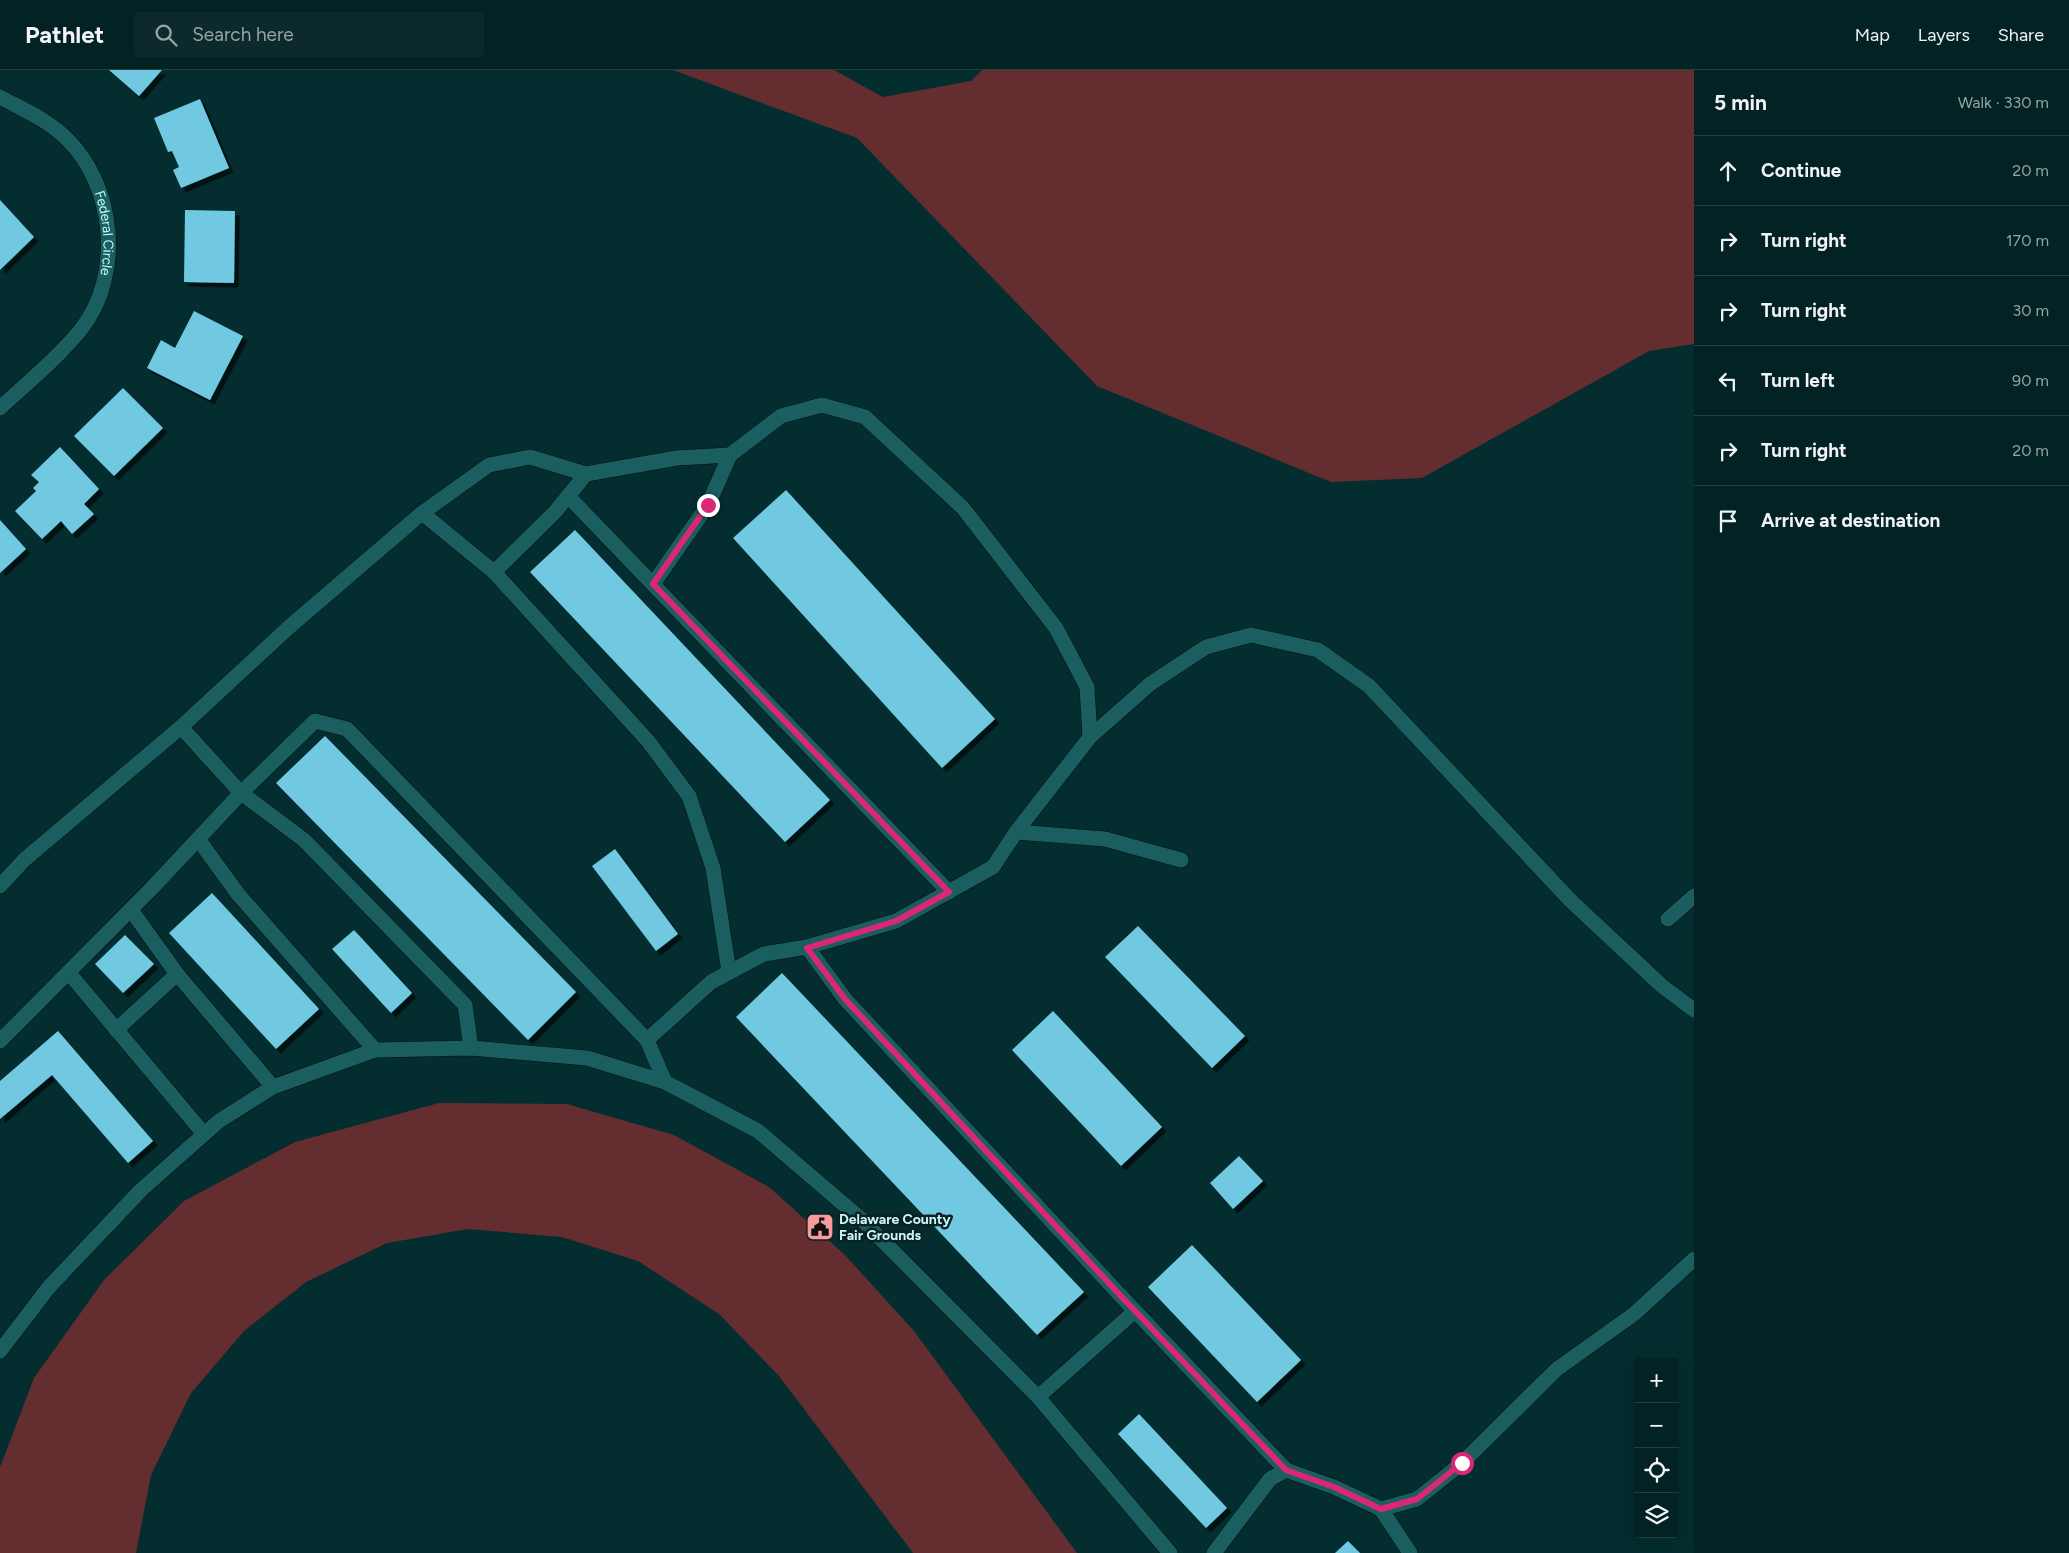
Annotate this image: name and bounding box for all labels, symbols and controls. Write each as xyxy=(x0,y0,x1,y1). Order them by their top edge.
search box xyxy=(134,12,484,57)
text: Pathlet xyxy=(25,20,104,49)
icon: search xyxy=(152,21,180,49)
text: Search here xyxy=(192,23,294,46)
text: Map xyxy=(1855,24,1890,46)
text: Layers xyxy=(1918,24,1970,46)
text: Share xyxy=(1998,24,2044,46)
text: 5 min xyxy=(1714,90,1767,115)
text: Walk · 330 m xyxy=(1958,93,2049,112)
icon: ahead xyxy=(1714,157,1742,185)
text: Continue xyxy=(1761,159,1841,182)
text: 20 m xyxy=(2012,161,2049,180)
street label: Federal Circle xyxy=(91,188,116,277)
icon: right xyxy=(1714,227,1742,255)
text: Turn right xyxy=(1761,229,1847,252)
text: 170 m xyxy=(2006,231,2049,250)
icon: right xyxy=(1714,297,1742,325)
text: Turn right xyxy=(1761,299,1847,322)
text: 30 m xyxy=(2012,301,2049,320)
icon: left xyxy=(1714,367,1742,395)
text: Turn left xyxy=(1761,369,1835,392)
text: 90 m xyxy=(2012,371,2049,390)
icon: right xyxy=(1714,437,1742,465)
text: Turn right xyxy=(1761,439,1847,462)
text: 20 m xyxy=(2012,441,2049,460)
route end xyxy=(697,494,720,517)
icon: arrive xyxy=(1714,507,1742,535)
text: Arrive at destination xyxy=(1761,509,1940,532)
place label: Delaware County Fair Grounds xyxy=(839,1211,951,1244)
public building icon: Delaware County Fair Grounds xyxy=(805,1212,835,1242)
map controls xyxy=(1634,1358,1679,1538)
button: + xyxy=(1634,1358,1679,1403)
button: − xyxy=(1634,1403,1679,1448)
button: locate xyxy=(1634,1448,1679,1493)
route start xyxy=(1451,1452,1474,1475)
button: layers xyxy=(1634,1493,1679,1538)

